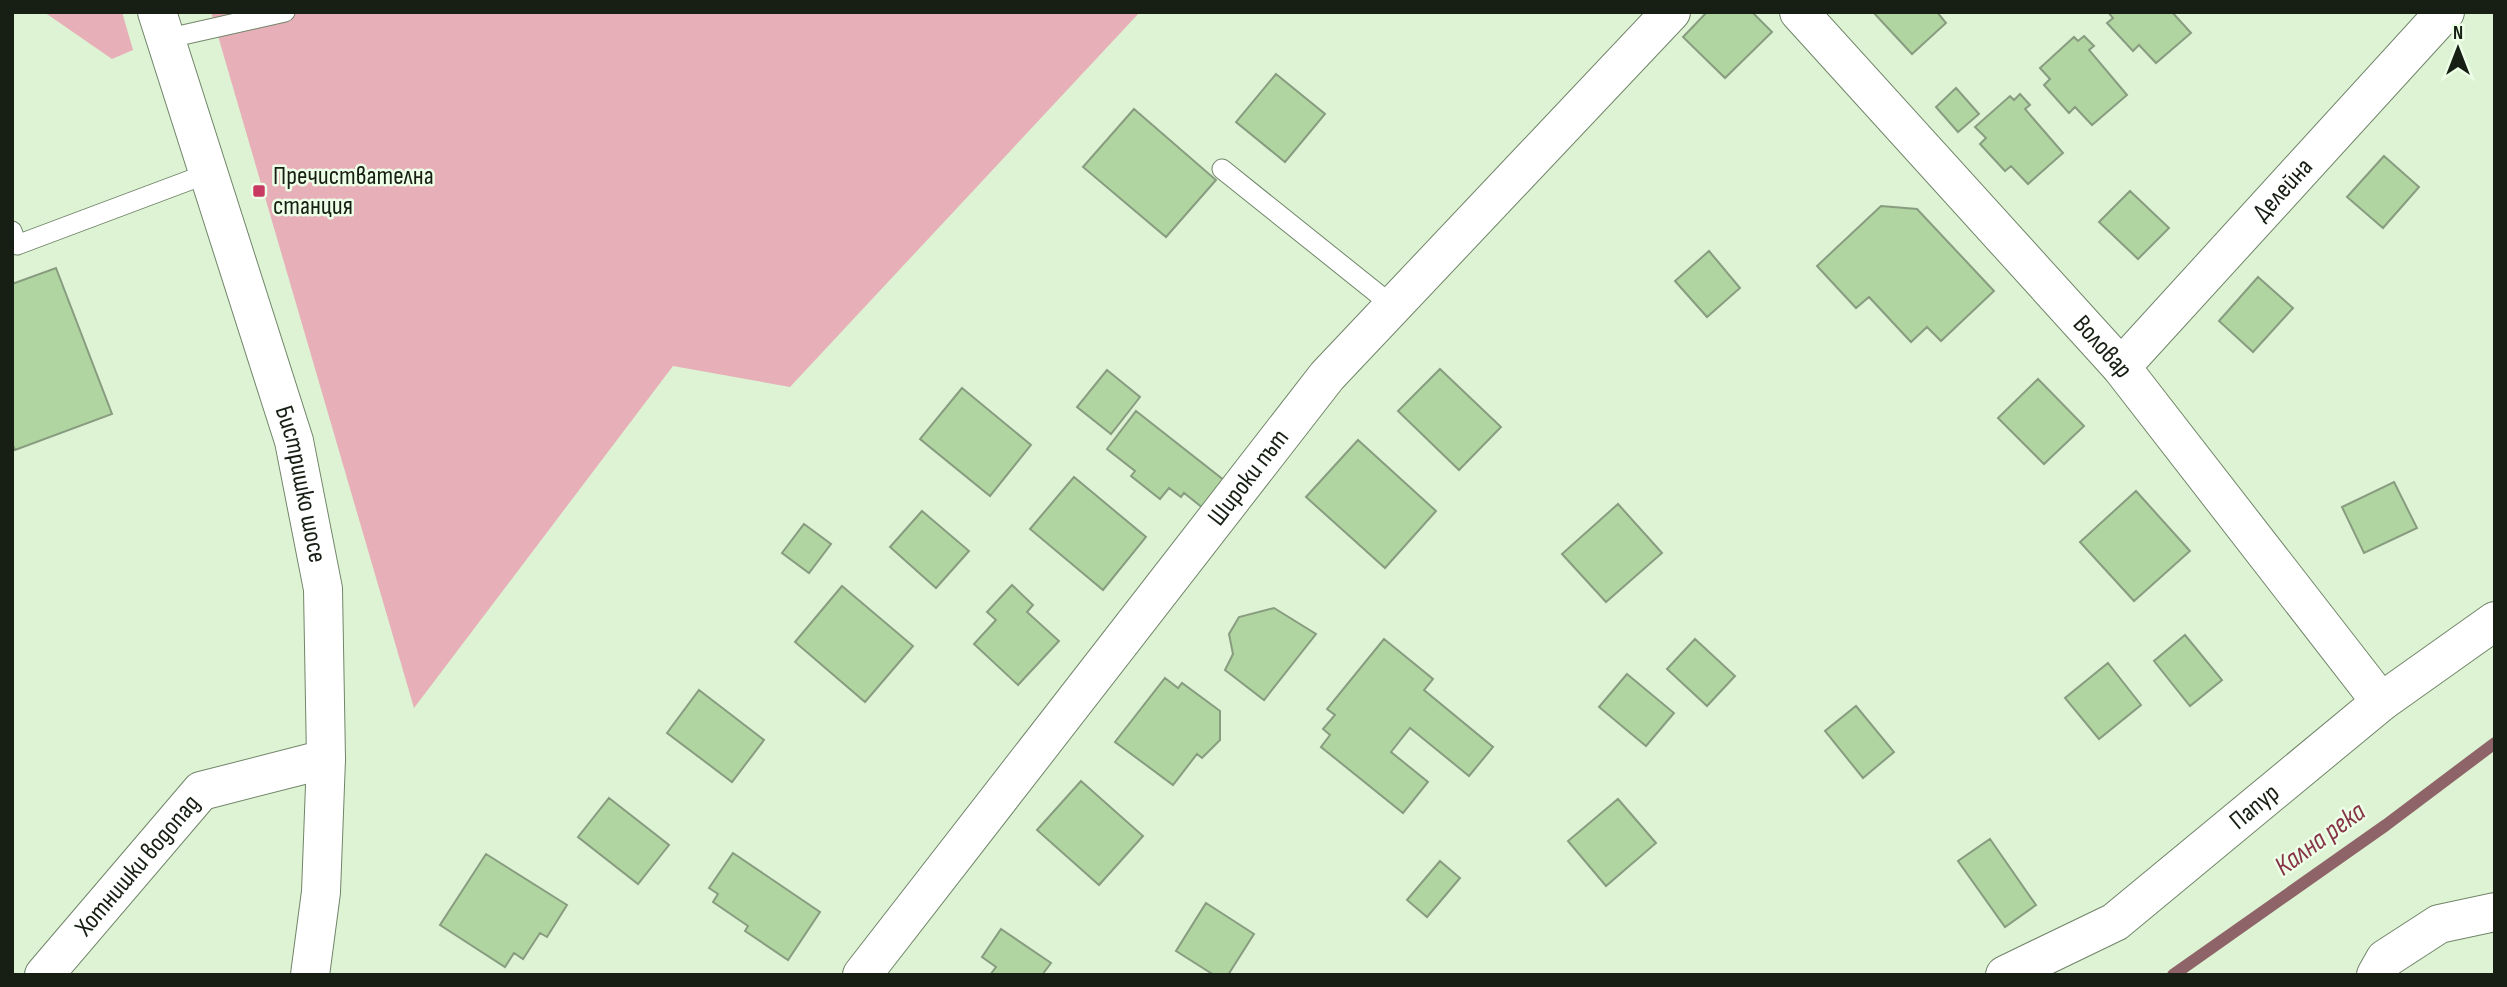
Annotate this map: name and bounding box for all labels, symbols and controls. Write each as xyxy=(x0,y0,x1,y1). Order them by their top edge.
north arrow xyxy=(2423,14,2493,84)
text: N xyxy=(2453,22,2463,45)
street label: Делейна xyxy=(2246,152,2319,228)
place label: Пречиствателна станция xyxy=(273,161,434,222)
marker: Пречиствателна станция xyxy=(251,183,267,199)
street label: Воловар xyxy=(2066,309,2139,384)
street label: Бистришко шосе xyxy=(268,402,333,565)
street label: Широки път xyxy=(1201,423,1295,532)
street label: Папур xyxy=(2223,777,2286,836)
street label: Хотнишки водопад xyxy=(68,788,206,943)
water label: Кална река xyxy=(2268,795,2372,883)

